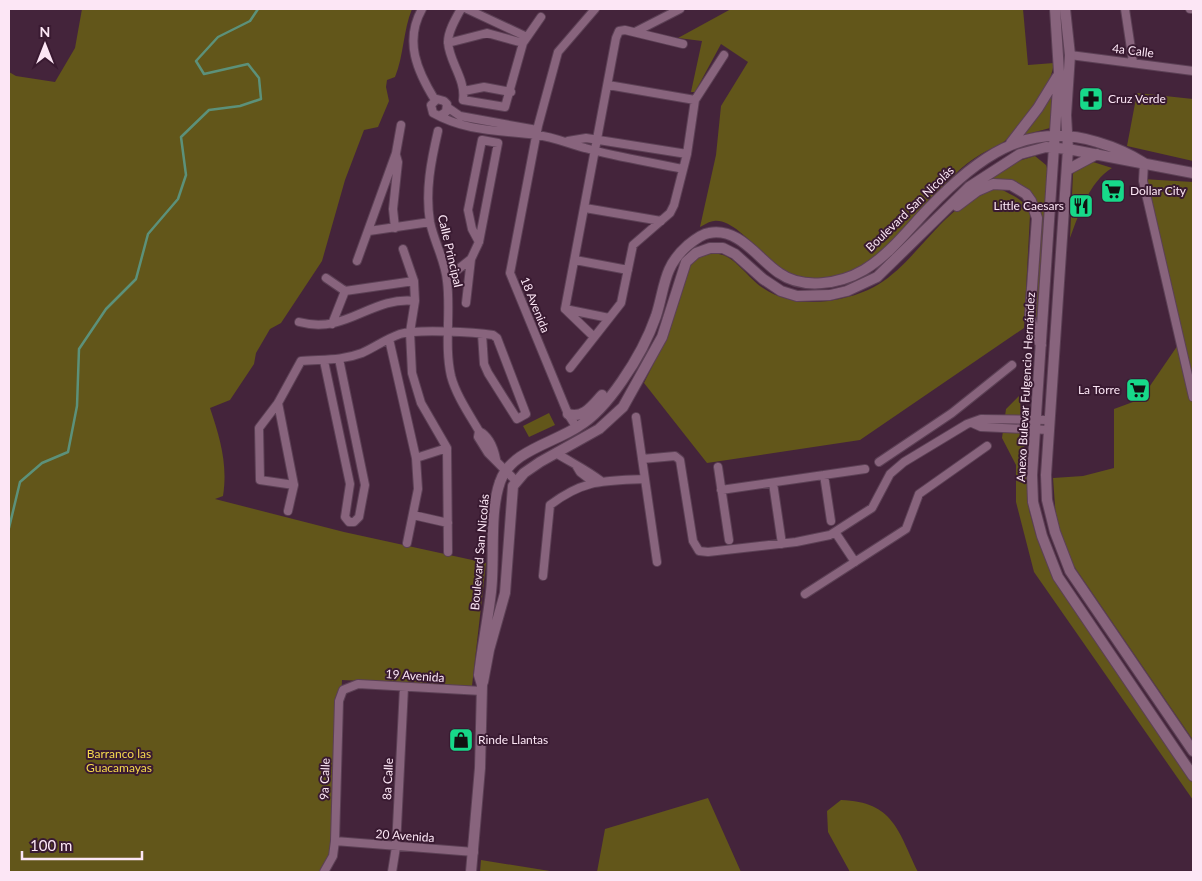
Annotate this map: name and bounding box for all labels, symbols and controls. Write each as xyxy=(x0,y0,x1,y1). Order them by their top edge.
north arrow xyxy=(20,20,70,70)
text: N xyxy=(40,23,50,40)
street label: 4a Calle xyxy=(1111,41,1155,61)
pharmacy icon: Cruz Verde xyxy=(1078,86,1104,112)
place label: Cruz Verde xyxy=(1108,91,1166,106)
street label: Boulevard San Nicolás xyxy=(862,163,957,255)
supermarket icon: Dollar City xyxy=(1100,178,1126,204)
place label: Dollar City xyxy=(1130,183,1187,198)
restaurant icon: Little Caesars xyxy=(1068,193,1094,219)
place label: Little Caesars xyxy=(994,198,1064,213)
street label: Calle Principal xyxy=(435,213,466,289)
street label: 18 Avenida xyxy=(517,275,553,335)
street label: Anexo Bulevar Fulgencio Hernández xyxy=(1013,291,1038,482)
supermarket icon: La Torre xyxy=(1125,377,1151,403)
place label: La Torre xyxy=(1078,382,1120,397)
street label: Boulevard San Nicolás xyxy=(467,493,492,611)
street label: 19 Avenida xyxy=(385,666,445,685)
shop icon: Rinde Llantas xyxy=(448,727,474,753)
place label: Rinde Llantas xyxy=(478,732,548,747)
park label: Barranco las Guacamayas xyxy=(86,746,152,775)
street label: 9a Calle xyxy=(316,758,333,800)
street label: 8a Calle xyxy=(379,758,396,800)
street label: 20 Avenida xyxy=(375,826,435,845)
scale bar xyxy=(22,828,142,860)
text: 100 m xyxy=(30,836,72,854)

